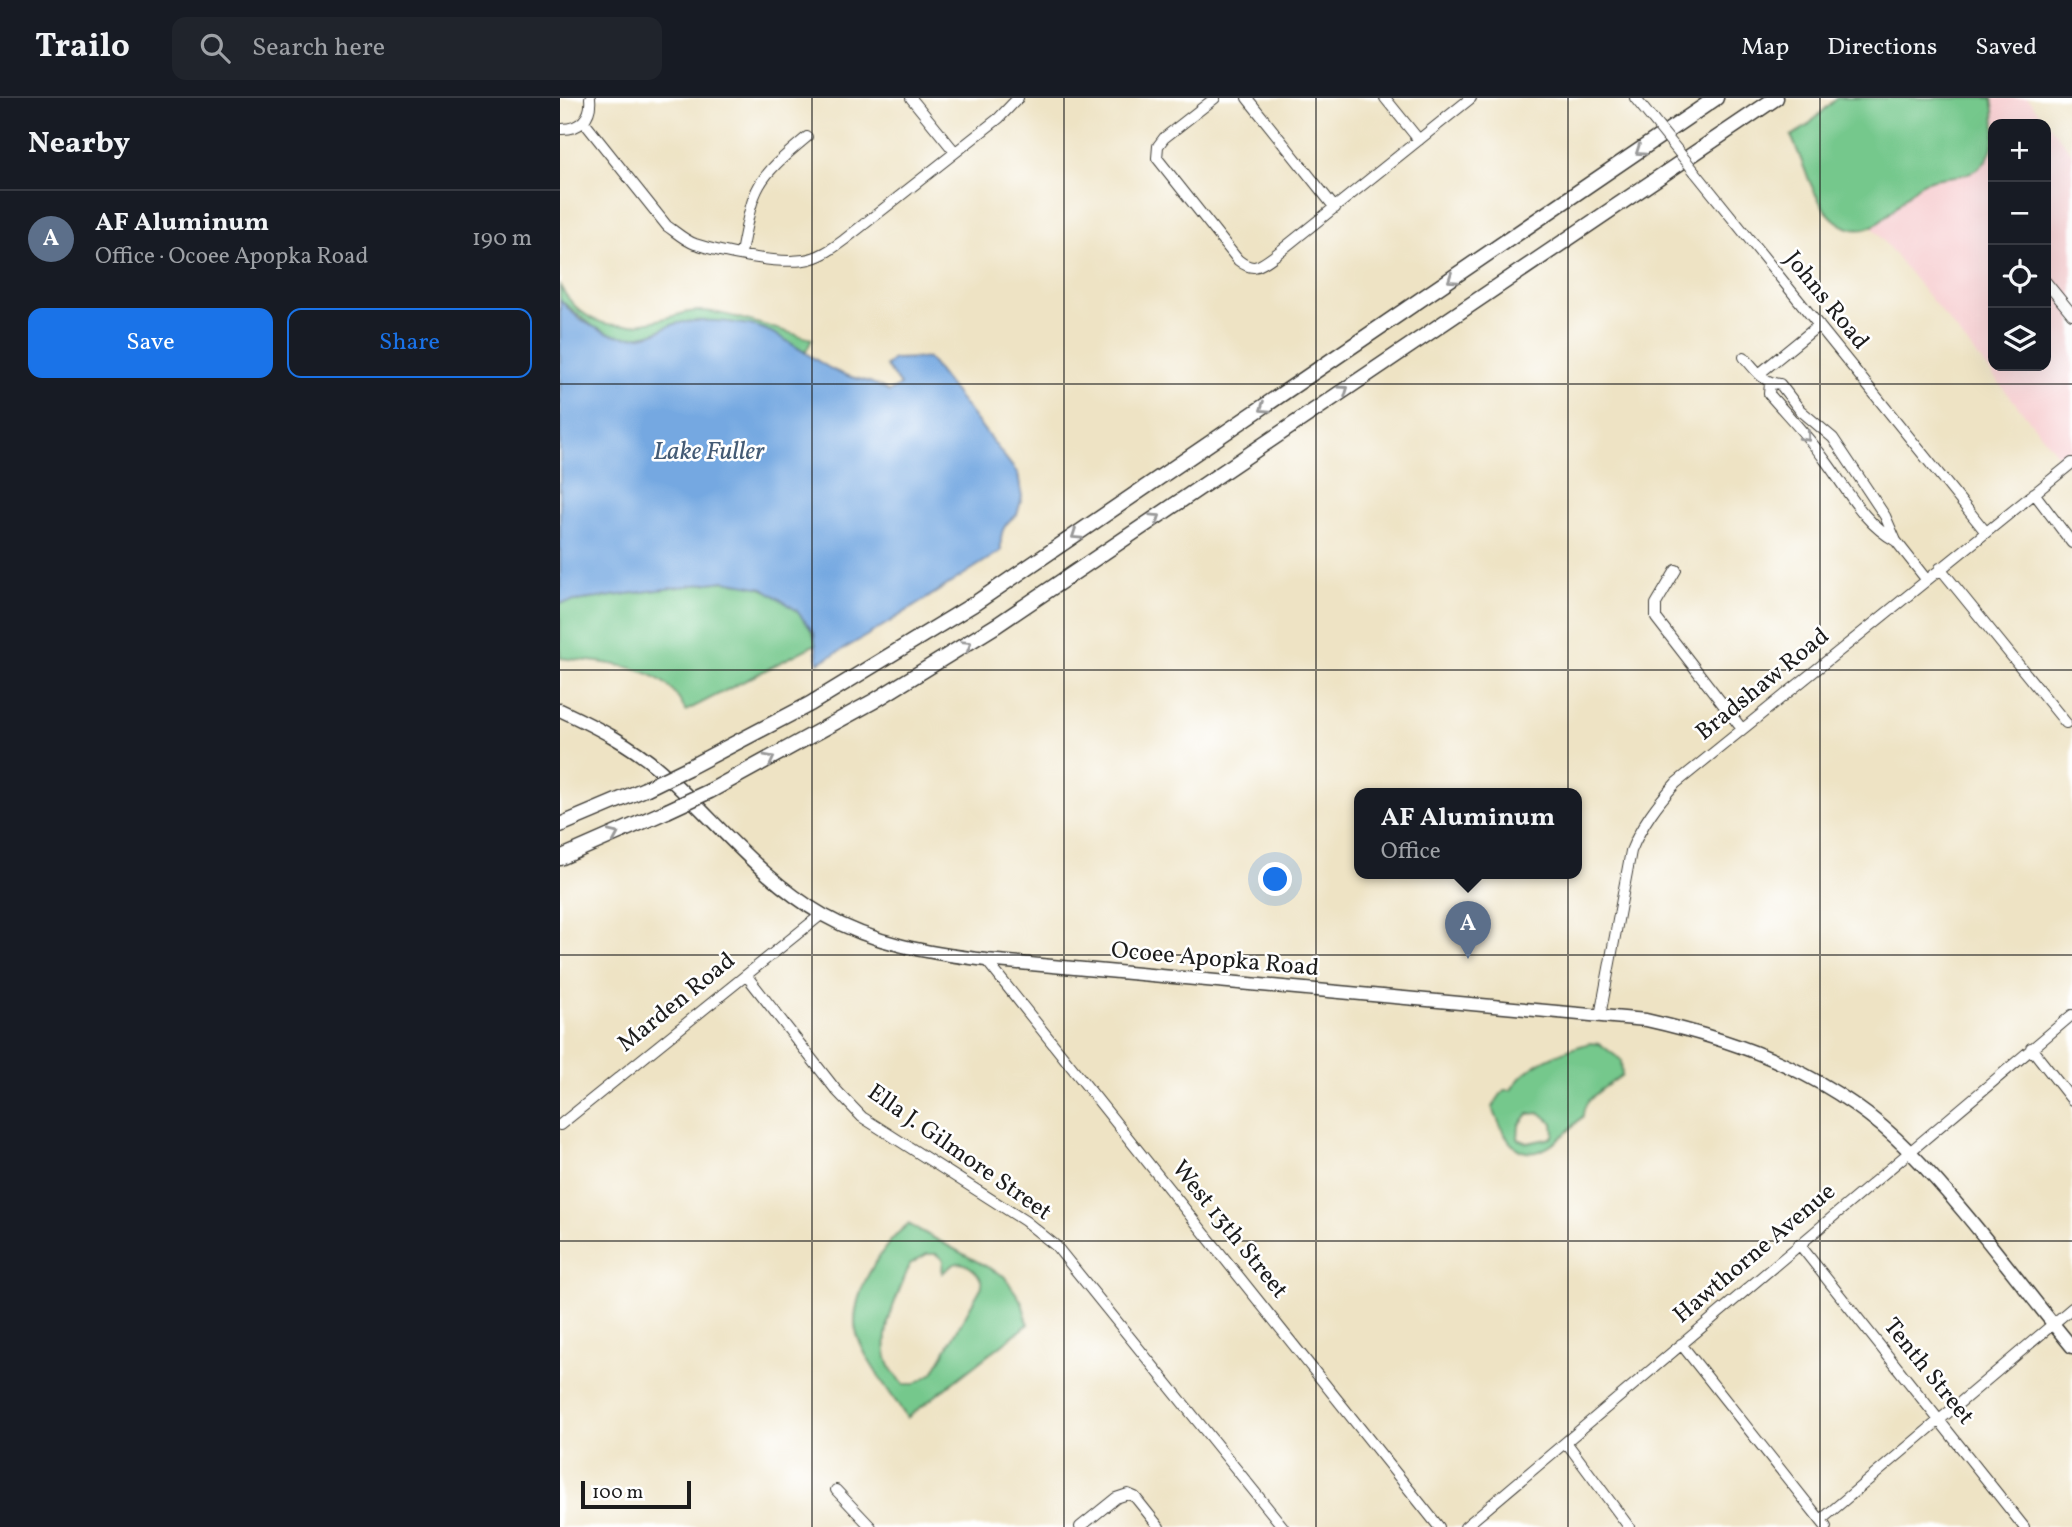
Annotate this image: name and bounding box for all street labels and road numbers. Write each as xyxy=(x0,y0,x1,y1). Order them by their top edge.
street label: Johns Road xyxy=(1776,244,1876,358)
street label: Bradshaw Road xyxy=(1689,620,1837,750)
street label: Ocoee Apopka Road xyxy=(1110,934,1320,986)
street label: Marden Road xyxy=(611,945,743,1061)
street label: Ella J. Gilmore Street xyxy=(860,1076,1058,1230)
street label: West 13th Street xyxy=(1163,1154,1295,1306)
street label: Hawthorne Avenue xyxy=(1667,1176,1843,1332)
street label: Tenth Street xyxy=(1874,1311,1982,1433)

